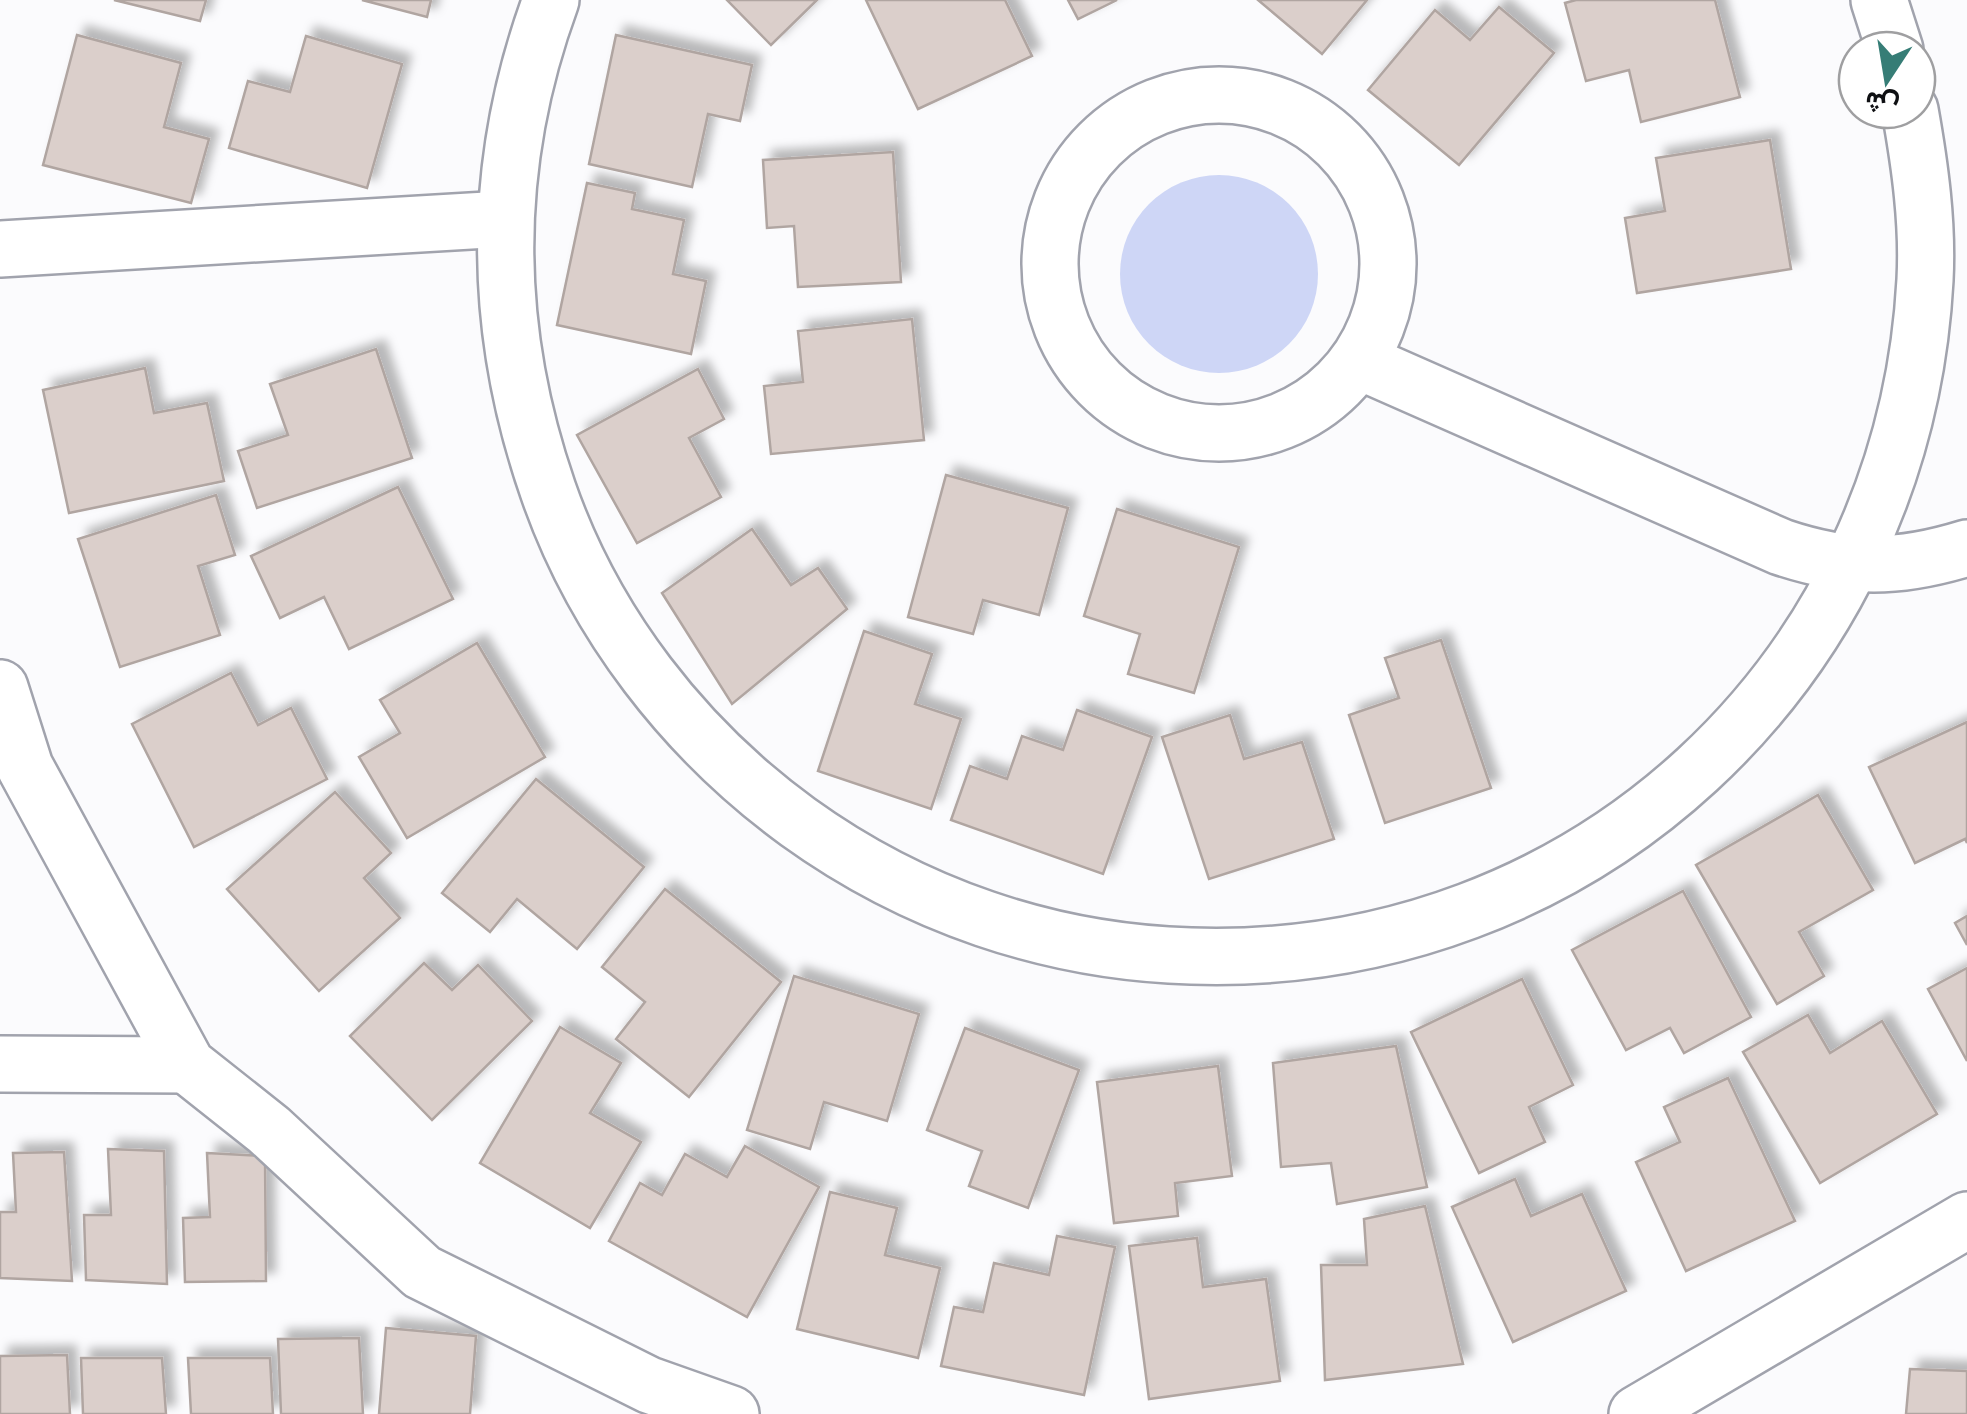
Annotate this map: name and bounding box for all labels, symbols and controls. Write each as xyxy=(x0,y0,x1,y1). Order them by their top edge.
north arrow xyxy=(1837,30,1937,130)
text: ش xyxy=(1862,84,1902,126)

